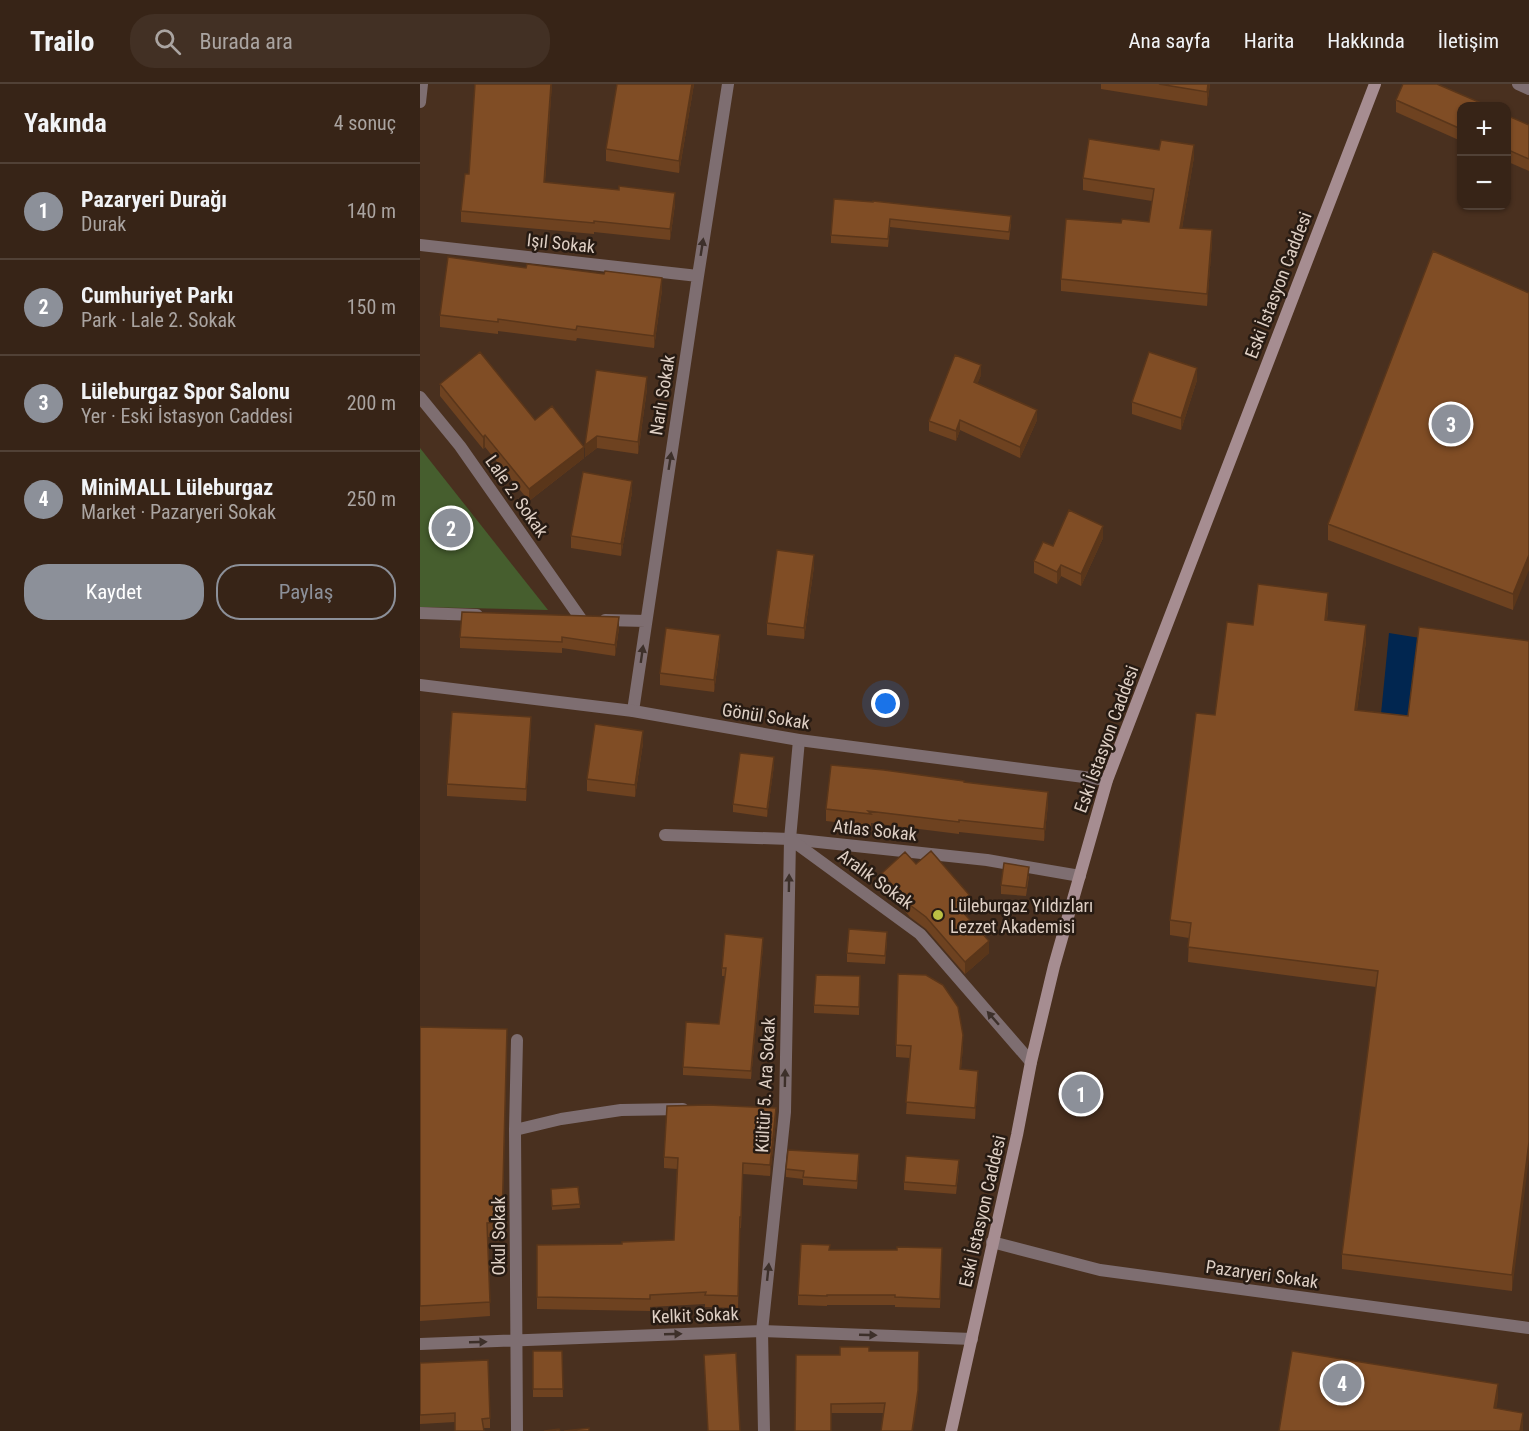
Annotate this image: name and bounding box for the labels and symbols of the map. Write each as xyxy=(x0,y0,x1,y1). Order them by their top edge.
street label: Eski İstasyon Caddesi xyxy=(1240,209,1316,361)
street label: Işıl Sokak xyxy=(526,229,596,257)
one-way arrow xyxy=(698,237,707,256)
street label: Narlı Sokak xyxy=(645,353,679,437)
pin: 3 xyxy=(1432,402,1470,446)
street label: Lale 2. Sokak xyxy=(481,451,553,541)
one-way arrow xyxy=(666,451,675,470)
pin: 2 xyxy=(432,506,471,550)
one-way arrow xyxy=(637,644,646,663)
street label: Eski İstasyon Caddesi xyxy=(1070,663,1142,815)
your location xyxy=(871,689,900,718)
street label: Gönül Sokak xyxy=(721,699,811,733)
street label: Atlas Sokak xyxy=(832,815,918,845)
street label: Aralık Sokak xyxy=(834,845,918,913)
one-way arrow xyxy=(784,874,794,893)
place label: Lüleburgaz Yıldızları Lezzet Akademisi xyxy=(950,895,1093,937)
marker: Lüleburgaz Yıldızları Lezzet Akademisi xyxy=(931,908,945,922)
one-way arrow xyxy=(987,1011,1000,1026)
street label: Kültür 5. Ara Sokak xyxy=(751,1017,779,1153)
one-way arrow xyxy=(781,1069,790,1088)
pin: 1 xyxy=(1062,1072,1100,1116)
street label: Eski İstasyon Caddesi xyxy=(954,1133,1010,1289)
street label: Okul Sokak xyxy=(488,1196,509,1276)
street label: Pazaryeri Sokak xyxy=(1204,1256,1320,1292)
one-way arrow xyxy=(763,1263,773,1282)
street label: Kelkit Sokak xyxy=(651,1303,739,1327)
one-way arrow xyxy=(664,1330,683,1339)
one-way arrow xyxy=(859,1330,878,1340)
one-way arrow xyxy=(469,1337,488,1347)
pin: 4 xyxy=(1322,1360,1362,1406)

